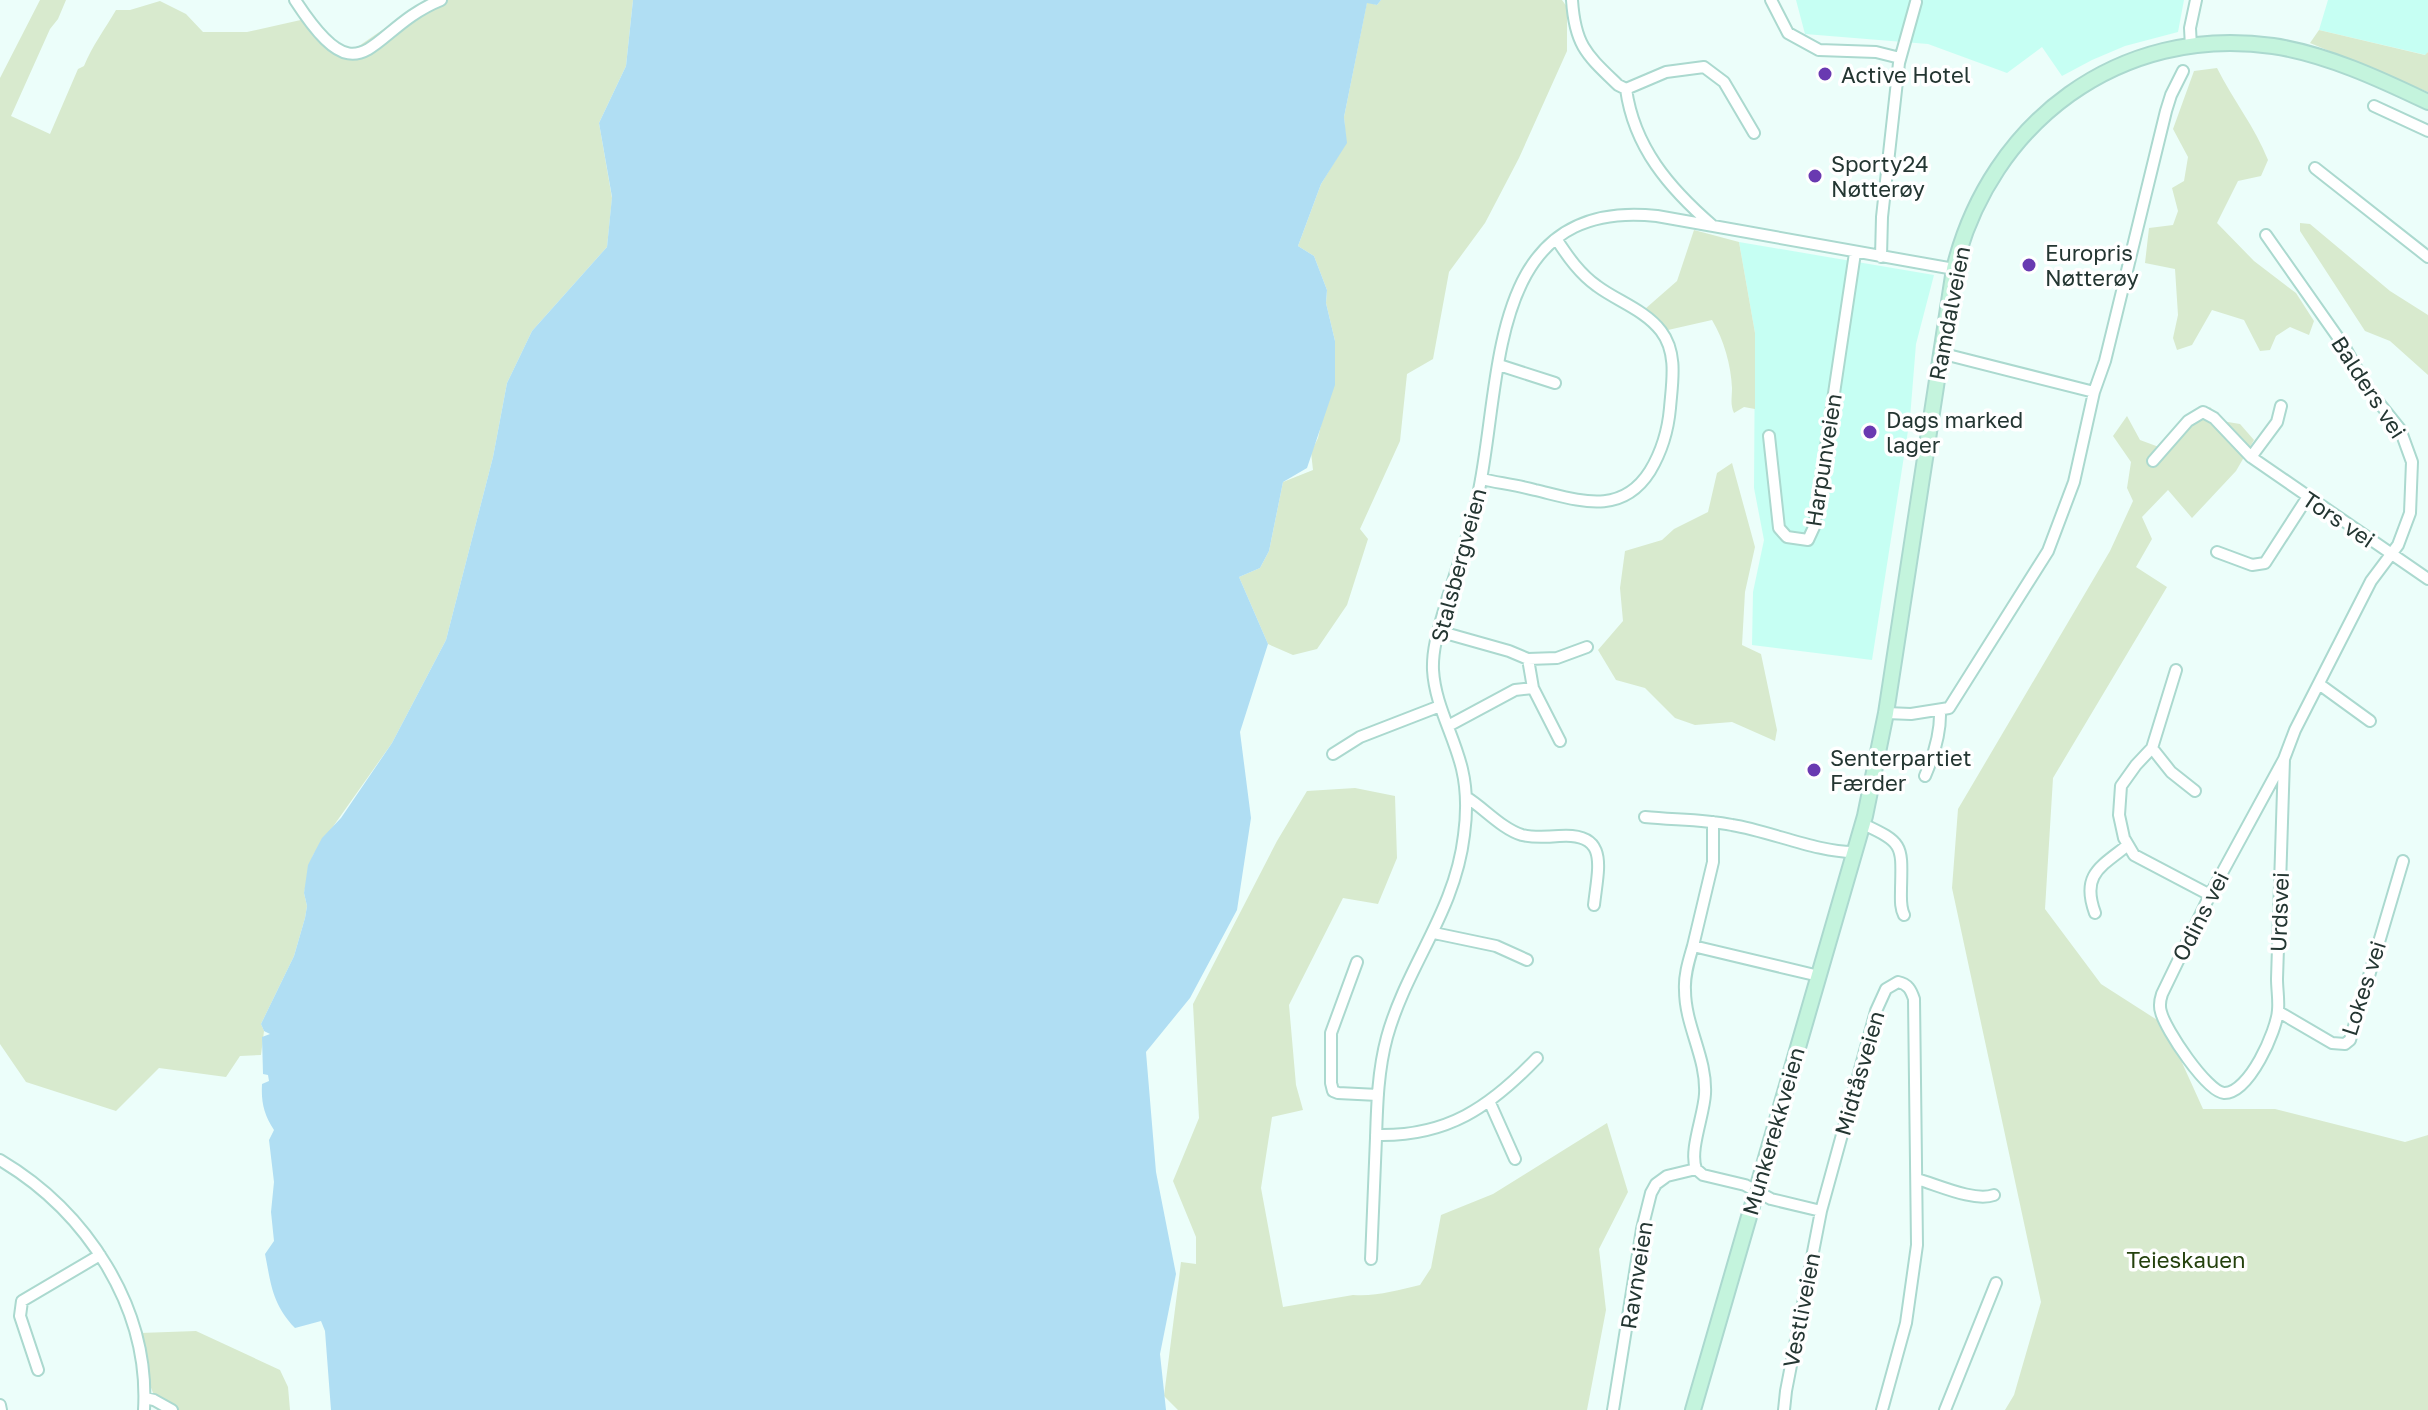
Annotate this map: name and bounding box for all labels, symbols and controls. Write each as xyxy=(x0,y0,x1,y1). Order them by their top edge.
place label: Active Hotel xyxy=(1841,61,1971,88)
marker: Active Hotel xyxy=(1816,65,1834,83)
place label: Sporty24 Nøtterøy xyxy=(1831,150,1929,202)
marker: Sporty24 Nøtterøy xyxy=(1806,167,1824,185)
place label: Europris Nøtterøy xyxy=(2045,239,2139,291)
street label: Ramdalveien xyxy=(1923,244,1975,382)
marker: Europris Nøtterøy xyxy=(2020,256,2038,274)
street label: Balders vei xyxy=(2326,331,2412,443)
street label: Harpunveien xyxy=(1799,391,1847,529)
place label: Dags marked lager xyxy=(1886,406,2023,458)
marker: Dags marked lager xyxy=(1861,423,1879,441)
street label: Stalsbergveien xyxy=(1424,485,1492,645)
street label: Tors vei xyxy=(2298,485,2380,553)
place label: Senterpartiet Færder xyxy=(1830,744,1972,796)
marker: Senterpartiet Færder xyxy=(1805,761,1823,779)
street label: Odins vei xyxy=(2166,867,2234,965)
street label: Urdsvei xyxy=(2264,871,2294,953)
street label: Lokes vei xyxy=(2335,937,2391,1039)
street label: Midtåsveien xyxy=(1828,1008,1890,1138)
street label: Munkerekkveien xyxy=(1736,1044,1810,1218)
street label: Ravnveien xyxy=(1614,1219,1658,1331)
park label: Teieskauen xyxy=(2127,1246,2245,1273)
street label: Vestliveien xyxy=(1777,1250,1825,1370)

